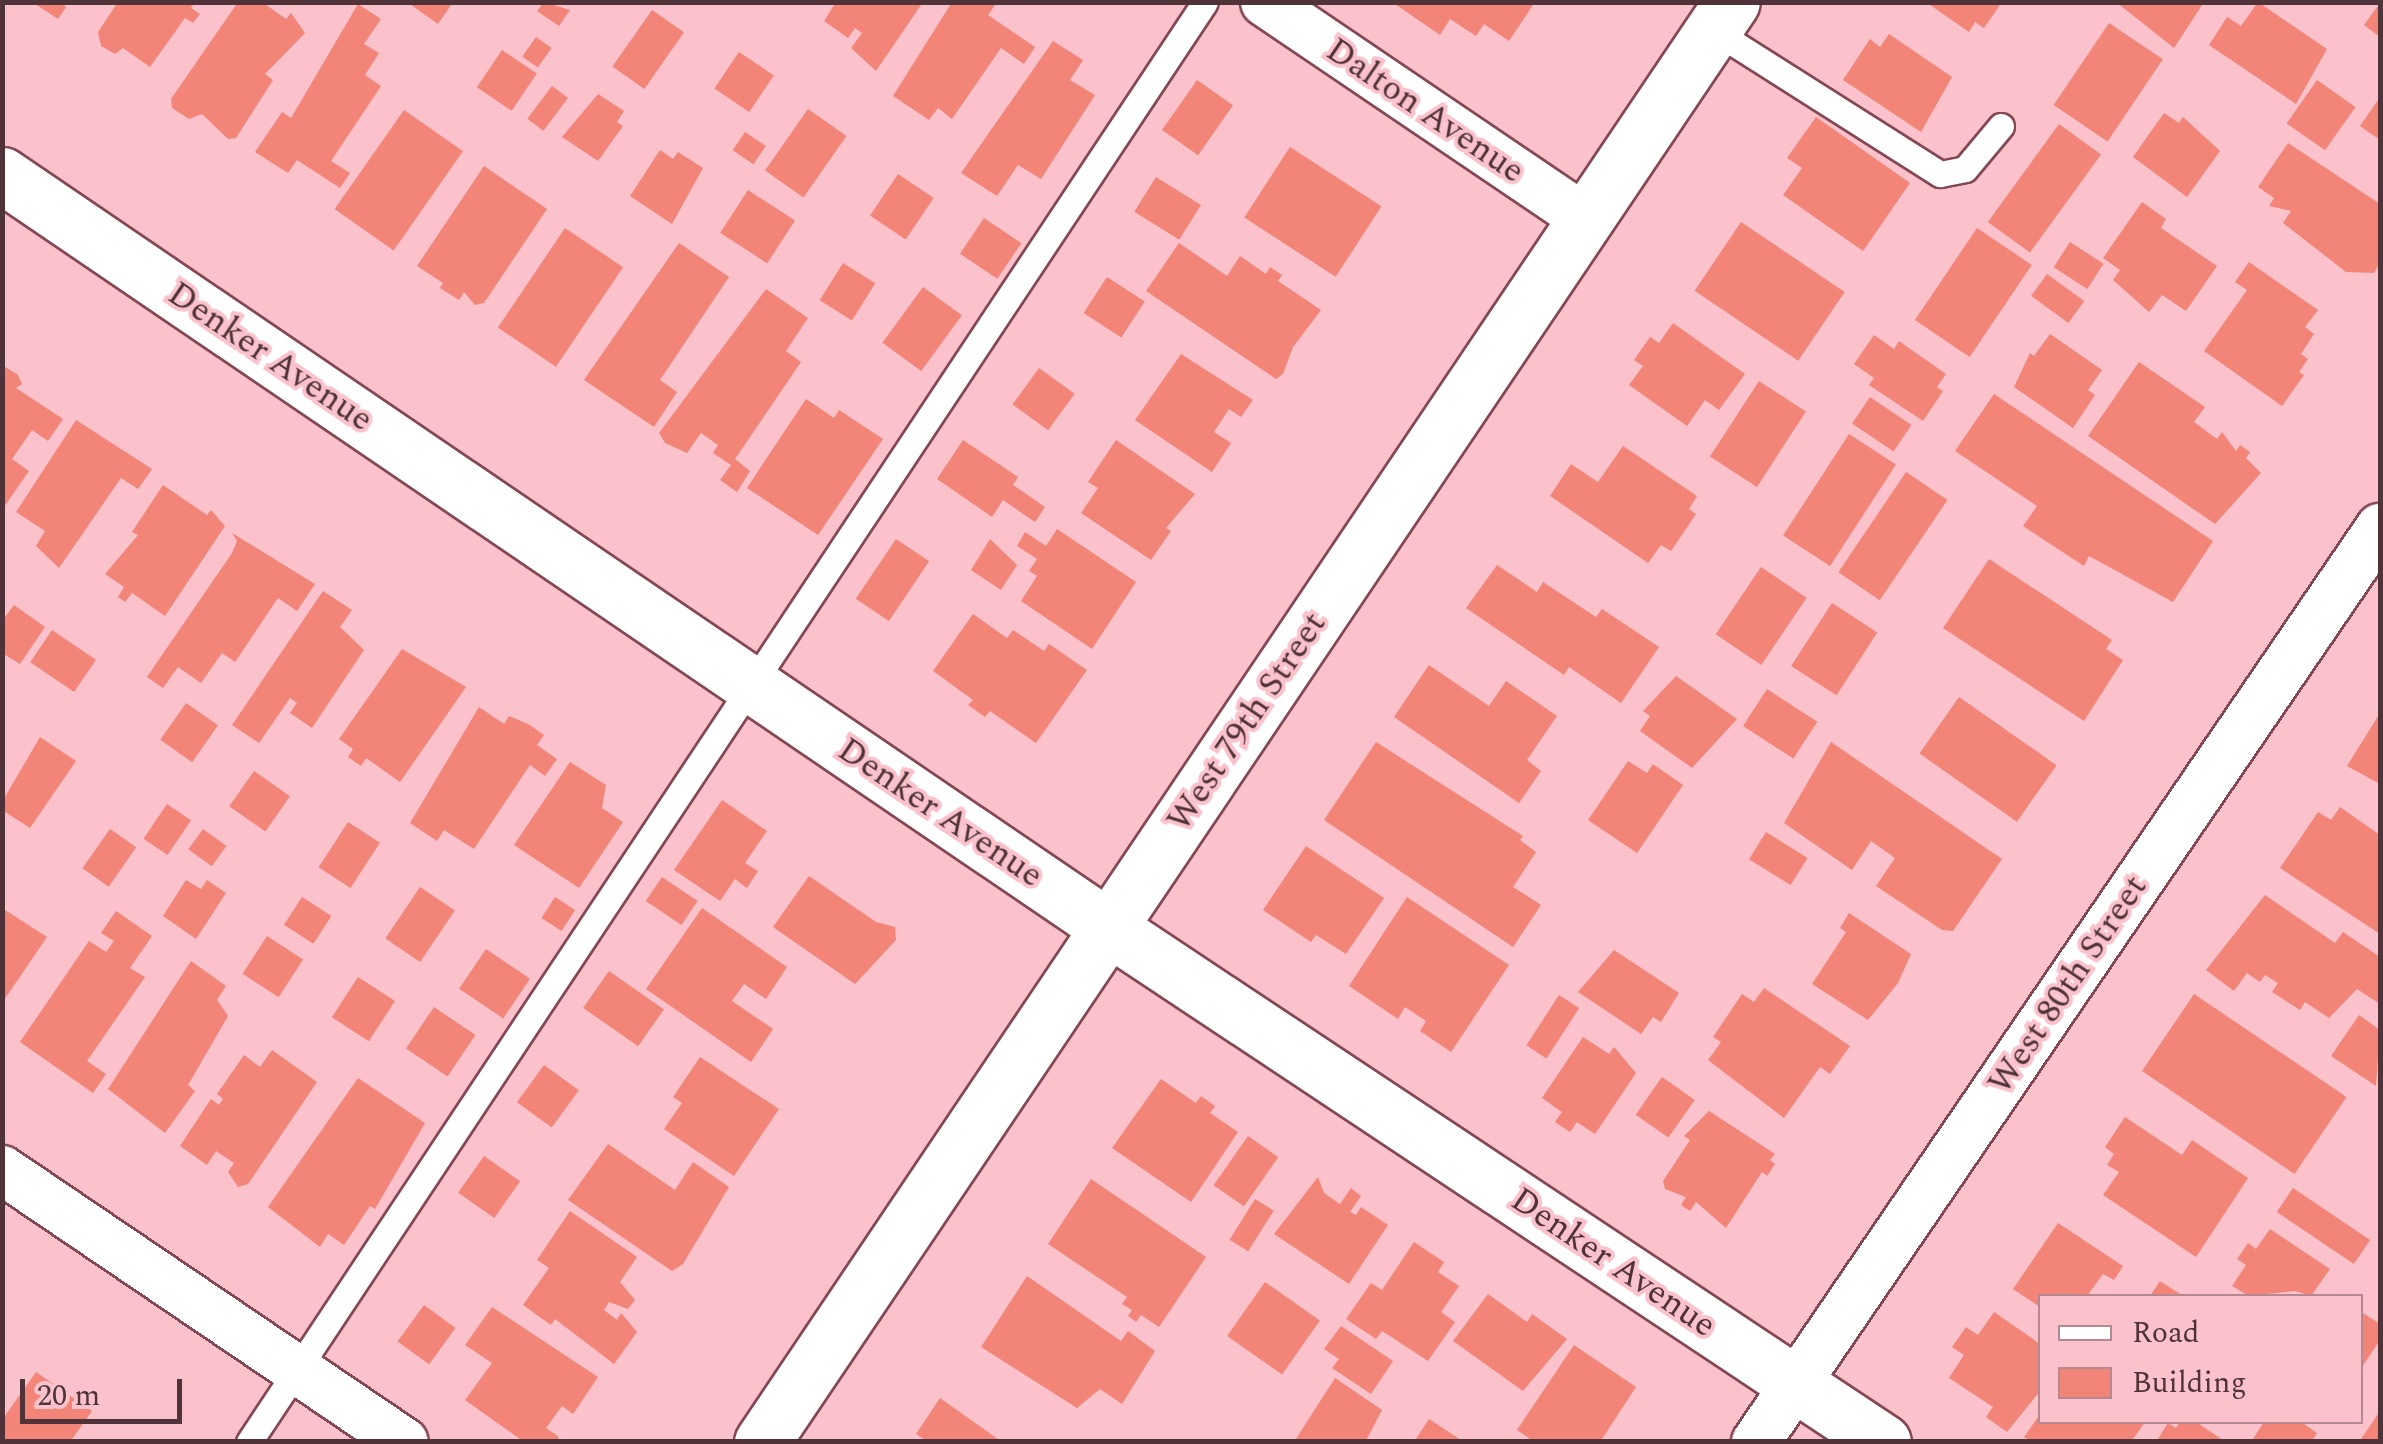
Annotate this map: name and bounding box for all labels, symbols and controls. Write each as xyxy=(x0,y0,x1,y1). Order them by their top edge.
street label: Dalton Avenue xyxy=(1318,29,1532,193)
street label: Denker Avenue xyxy=(159,273,381,441)
street label: West 79th Street xyxy=(1158,605,1336,839)
street label: Denker Avenue xyxy=(829,729,1051,897)
street label: West 80th Street xyxy=(1979,868,2157,1102)
street label: Denker Avenue xyxy=(1502,1179,1724,1347)
legend xyxy=(2038,1294,2363,1424)
text: Road xyxy=(2132,1310,2200,1356)
scale bar xyxy=(25,1359,188,1421)
text: Building xyxy=(2132,1360,2247,1406)
text: 20 m xyxy=(37,1373,100,1419)

